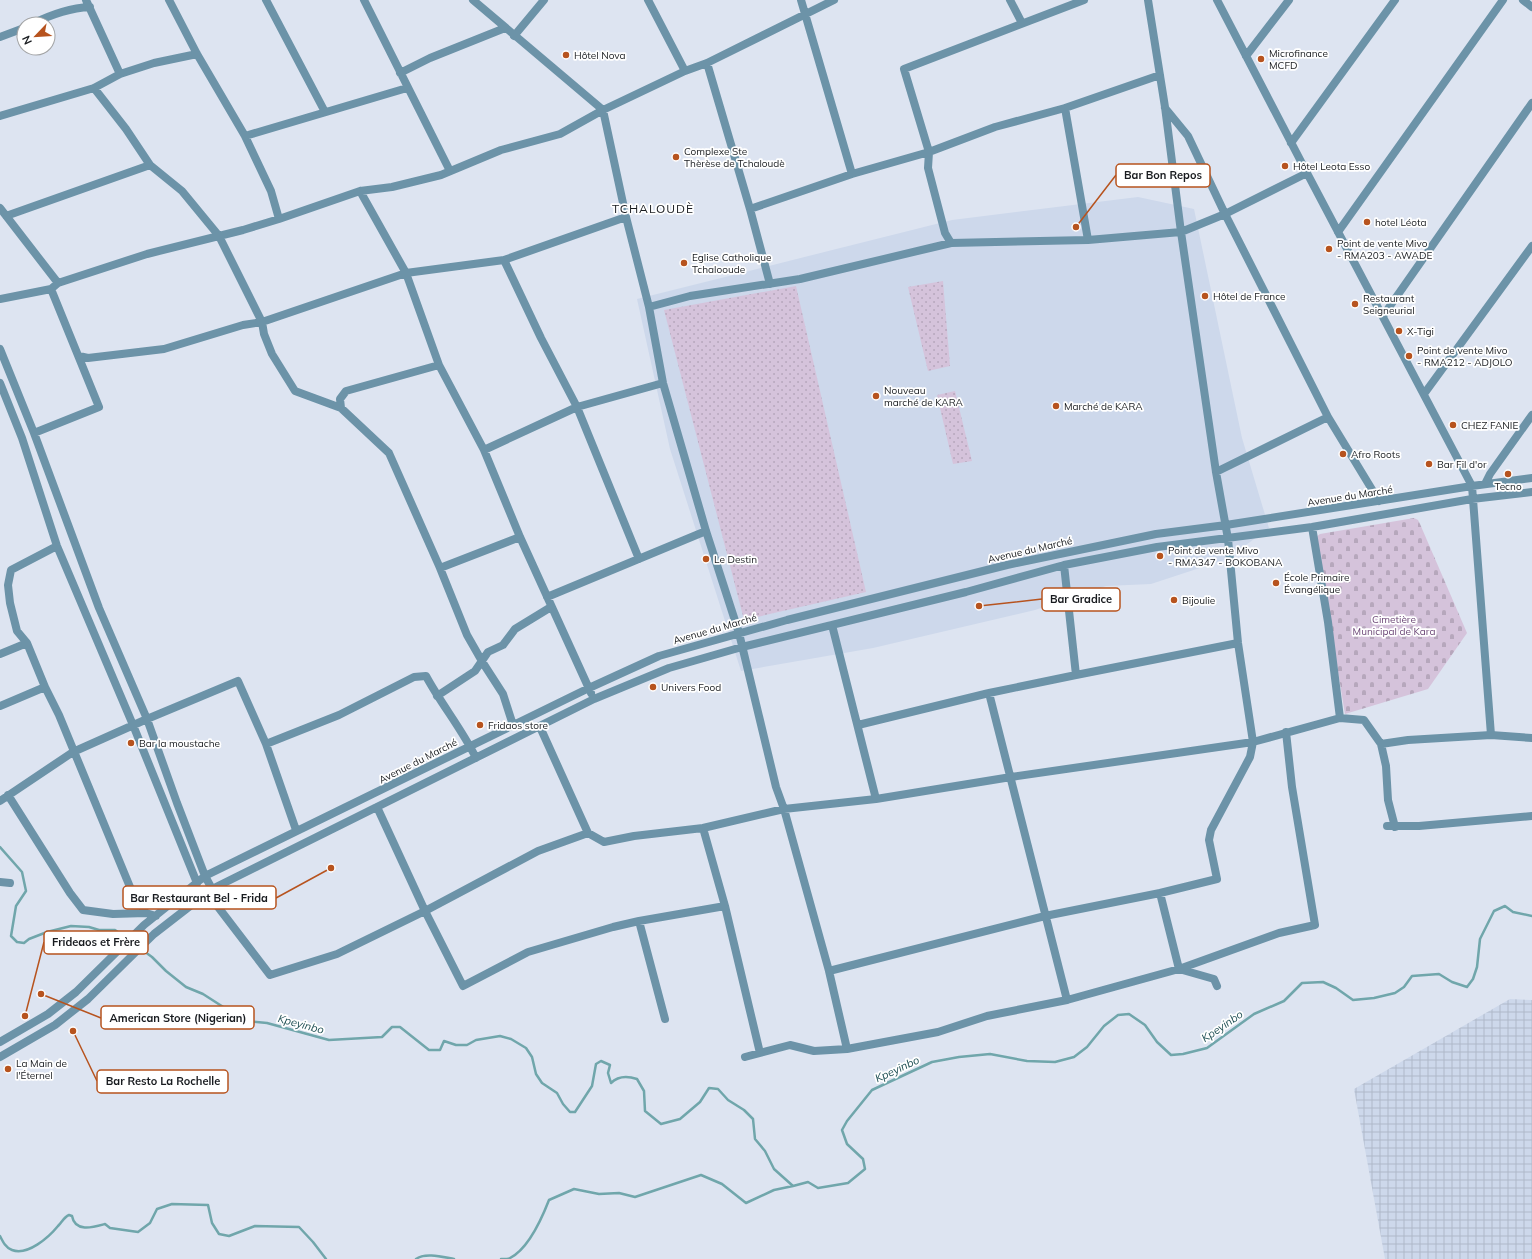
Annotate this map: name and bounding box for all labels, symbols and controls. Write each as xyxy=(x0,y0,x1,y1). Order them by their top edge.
north arrow xyxy=(16,16,56,56)
text: N xyxy=(19,34,35,47)
place label: Microfinance MCFD xyxy=(1269,47,1328,72)
place label: Hôtel Nova xyxy=(574,49,626,62)
marker: Hôtel Nova xyxy=(561,50,571,60)
marker: Microfinance MCFD xyxy=(1256,54,1266,64)
place label: Complexe Ste Thèrèse de Tchaloudè xyxy=(684,145,785,170)
marker: Complexe Ste Thèrèse de Tchaloudè xyxy=(671,152,681,162)
place label: Hôtel Leota Esso xyxy=(1293,160,1371,173)
marker: Hôtel Leota Esso xyxy=(1280,161,1290,171)
callout: Bar Bon Repos xyxy=(1116,164,1210,187)
text: Bar Bon Repos xyxy=(1124,168,1202,182)
district label: TCHALOUDÈ xyxy=(612,201,694,216)
place label: hotel Léota xyxy=(1375,216,1426,229)
marker: hotel Léota xyxy=(1362,217,1372,227)
place label: Point de vente Mivo - RMA203 - AWADE xyxy=(1337,237,1432,262)
marker: Point de vente Mivo - RMA203 - AWADE xyxy=(1324,244,1334,254)
place label: Eglise Catholique Tchalooude xyxy=(692,251,771,276)
marker: Eglise Catholique Tchalooude xyxy=(679,258,689,268)
place label: Hôtel de France xyxy=(1213,290,1286,303)
marker: Hôtel de France xyxy=(1200,291,1210,301)
place label: Restaurant Seigneurial xyxy=(1363,292,1415,317)
marker: Restaurant Seigneurial xyxy=(1350,299,1360,309)
place label: X-Tigi xyxy=(1407,325,1434,338)
marker: X-Tigi xyxy=(1394,326,1404,336)
place label: Point de vente Mivo - RMA212 - ADJOLO xyxy=(1417,344,1513,369)
marker: Point de vente Mivo - RMA212 - ADJOLO xyxy=(1404,351,1414,361)
place label: Nouveau marché de KARA xyxy=(884,384,963,409)
marker: Nouveau marché de KARA xyxy=(871,391,881,401)
place label: Marché de KARA xyxy=(1064,400,1143,413)
marker: Marché de KARA xyxy=(1051,401,1061,411)
place label: CHEZ FANIE xyxy=(1461,419,1518,432)
marker: CHEZ FANIE xyxy=(1448,420,1458,430)
place label: Afro Roots xyxy=(1351,448,1400,461)
marker: Afro Roots xyxy=(1338,449,1348,459)
place label: Bar Fil d'or xyxy=(1437,458,1487,471)
marker: Bar Fil d'or xyxy=(1424,459,1434,469)
marker: Tecno xyxy=(1503,469,1513,479)
place label: Tecno xyxy=(1494,480,1522,493)
street label: Avenue du Marché xyxy=(1306,483,1394,509)
street label: Avenue du Marché xyxy=(987,534,1073,566)
place label: Point de vente Mivo - RMA347 - BOKOBANA xyxy=(1168,544,1283,569)
marker: Point de vente Mivo - RMA347 - BOKOBANA xyxy=(1155,551,1165,561)
place label: Le Destin xyxy=(714,553,757,566)
marker: Le Destin xyxy=(701,554,711,564)
place label: École Primaire Évangélique xyxy=(1284,571,1349,596)
marker: École Primaire Évangélique xyxy=(1271,578,1281,588)
callout: Bar Gradice xyxy=(1042,588,1120,611)
text: Bar Gradice xyxy=(1050,592,1112,606)
place label: Bijoulie xyxy=(1182,594,1215,607)
marker: Bijoulie xyxy=(1169,595,1179,605)
street label: Avenue du Marché xyxy=(672,611,758,647)
park label: Cimetière Municipal de Kara xyxy=(1353,613,1435,638)
place label: Univers Food xyxy=(661,681,721,694)
marker: Univers Food xyxy=(648,682,658,692)
place label: Fridaos store xyxy=(488,719,548,732)
marker: Fridaos store xyxy=(475,720,485,730)
street label: Avenue du Marché xyxy=(377,736,459,786)
place label: Bar la moustache xyxy=(139,737,220,750)
marker: Bar la moustache xyxy=(126,738,136,748)
callout: Bar Restaurant Bel - Frida xyxy=(123,886,276,909)
text: Bar Restaurant Bel - Frida xyxy=(130,891,268,905)
callout: Frideaos et Frère xyxy=(44,931,148,954)
text: Frideaos et Frère xyxy=(52,935,140,949)
callout: American Store (Nigerian) xyxy=(101,1006,254,1029)
water label: Kpeyinbo xyxy=(1198,1007,1246,1045)
text: American Store (Nigerian) xyxy=(110,1011,246,1025)
water label: Kpeyinbo xyxy=(276,1011,326,1037)
water label: Kpeyinbo xyxy=(873,1053,921,1085)
place label: La Main de l'Éternel xyxy=(16,1057,67,1082)
marker: La Main de l'Éternel xyxy=(3,1064,13,1074)
callout: Bar Resto La Rochelle xyxy=(97,1070,228,1093)
text: Bar Resto La Rochelle xyxy=(106,1074,220,1088)

